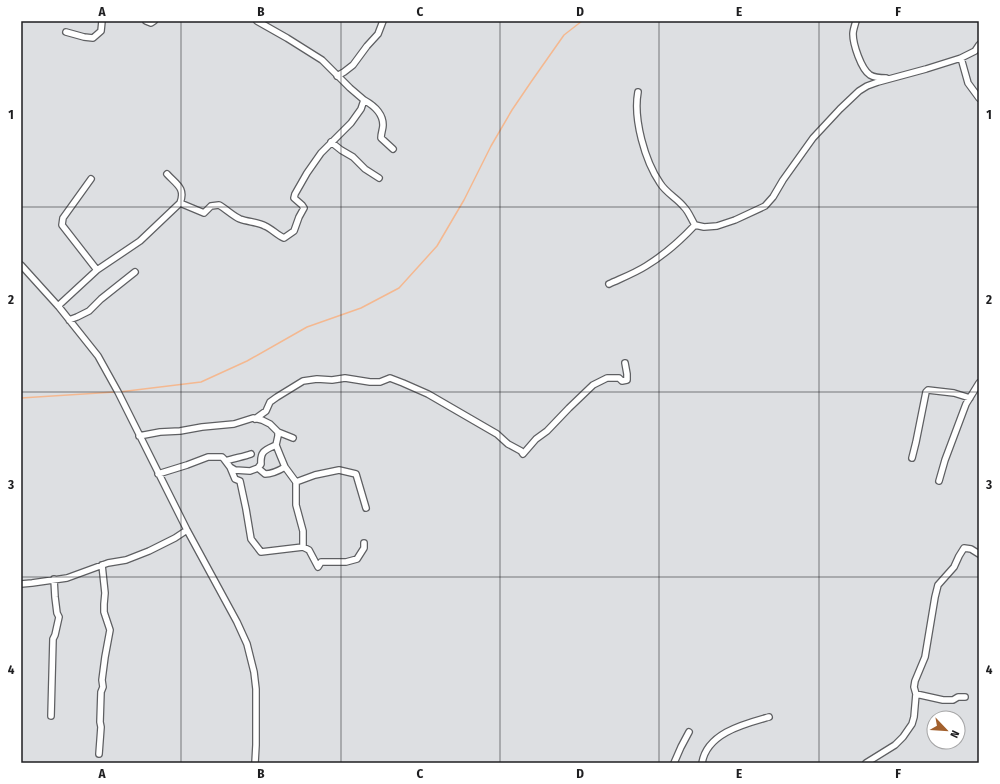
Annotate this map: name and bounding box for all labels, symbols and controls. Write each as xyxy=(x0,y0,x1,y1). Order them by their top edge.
text: A xyxy=(97,4,106,19)
text: B xyxy=(257,4,265,19)
text: C xyxy=(417,4,424,19)
text: D xyxy=(576,4,584,19)
text: E xyxy=(736,4,742,19)
text: F xyxy=(895,4,901,19)
text: 1 xyxy=(8,107,14,122)
text: 1 xyxy=(986,107,992,122)
text: 2 xyxy=(7,292,14,307)
text: 2 xyxy=(985,292,992,307)
text: 3 xyxy=(7,477,14,492)
text: 3 xyxy=(985,477,992,492)
text: 4 xyxy=(8,662,15,677)
text: 4 xyxy=(986,662,993,677)
north arrow xyxy=(926,710,966,750)
text: N xyxy=(947,728,962,740)
text: A xyxy=(97,766,106,781)
text: B xyxy=(257,766,265,781)
text: C xyxy=(417,766,424,781)
text: D xyxy=(576,766,584,781)
text: E xyxy=(736,766,742,781)
text: F xyxy=(895,766,901,781)

